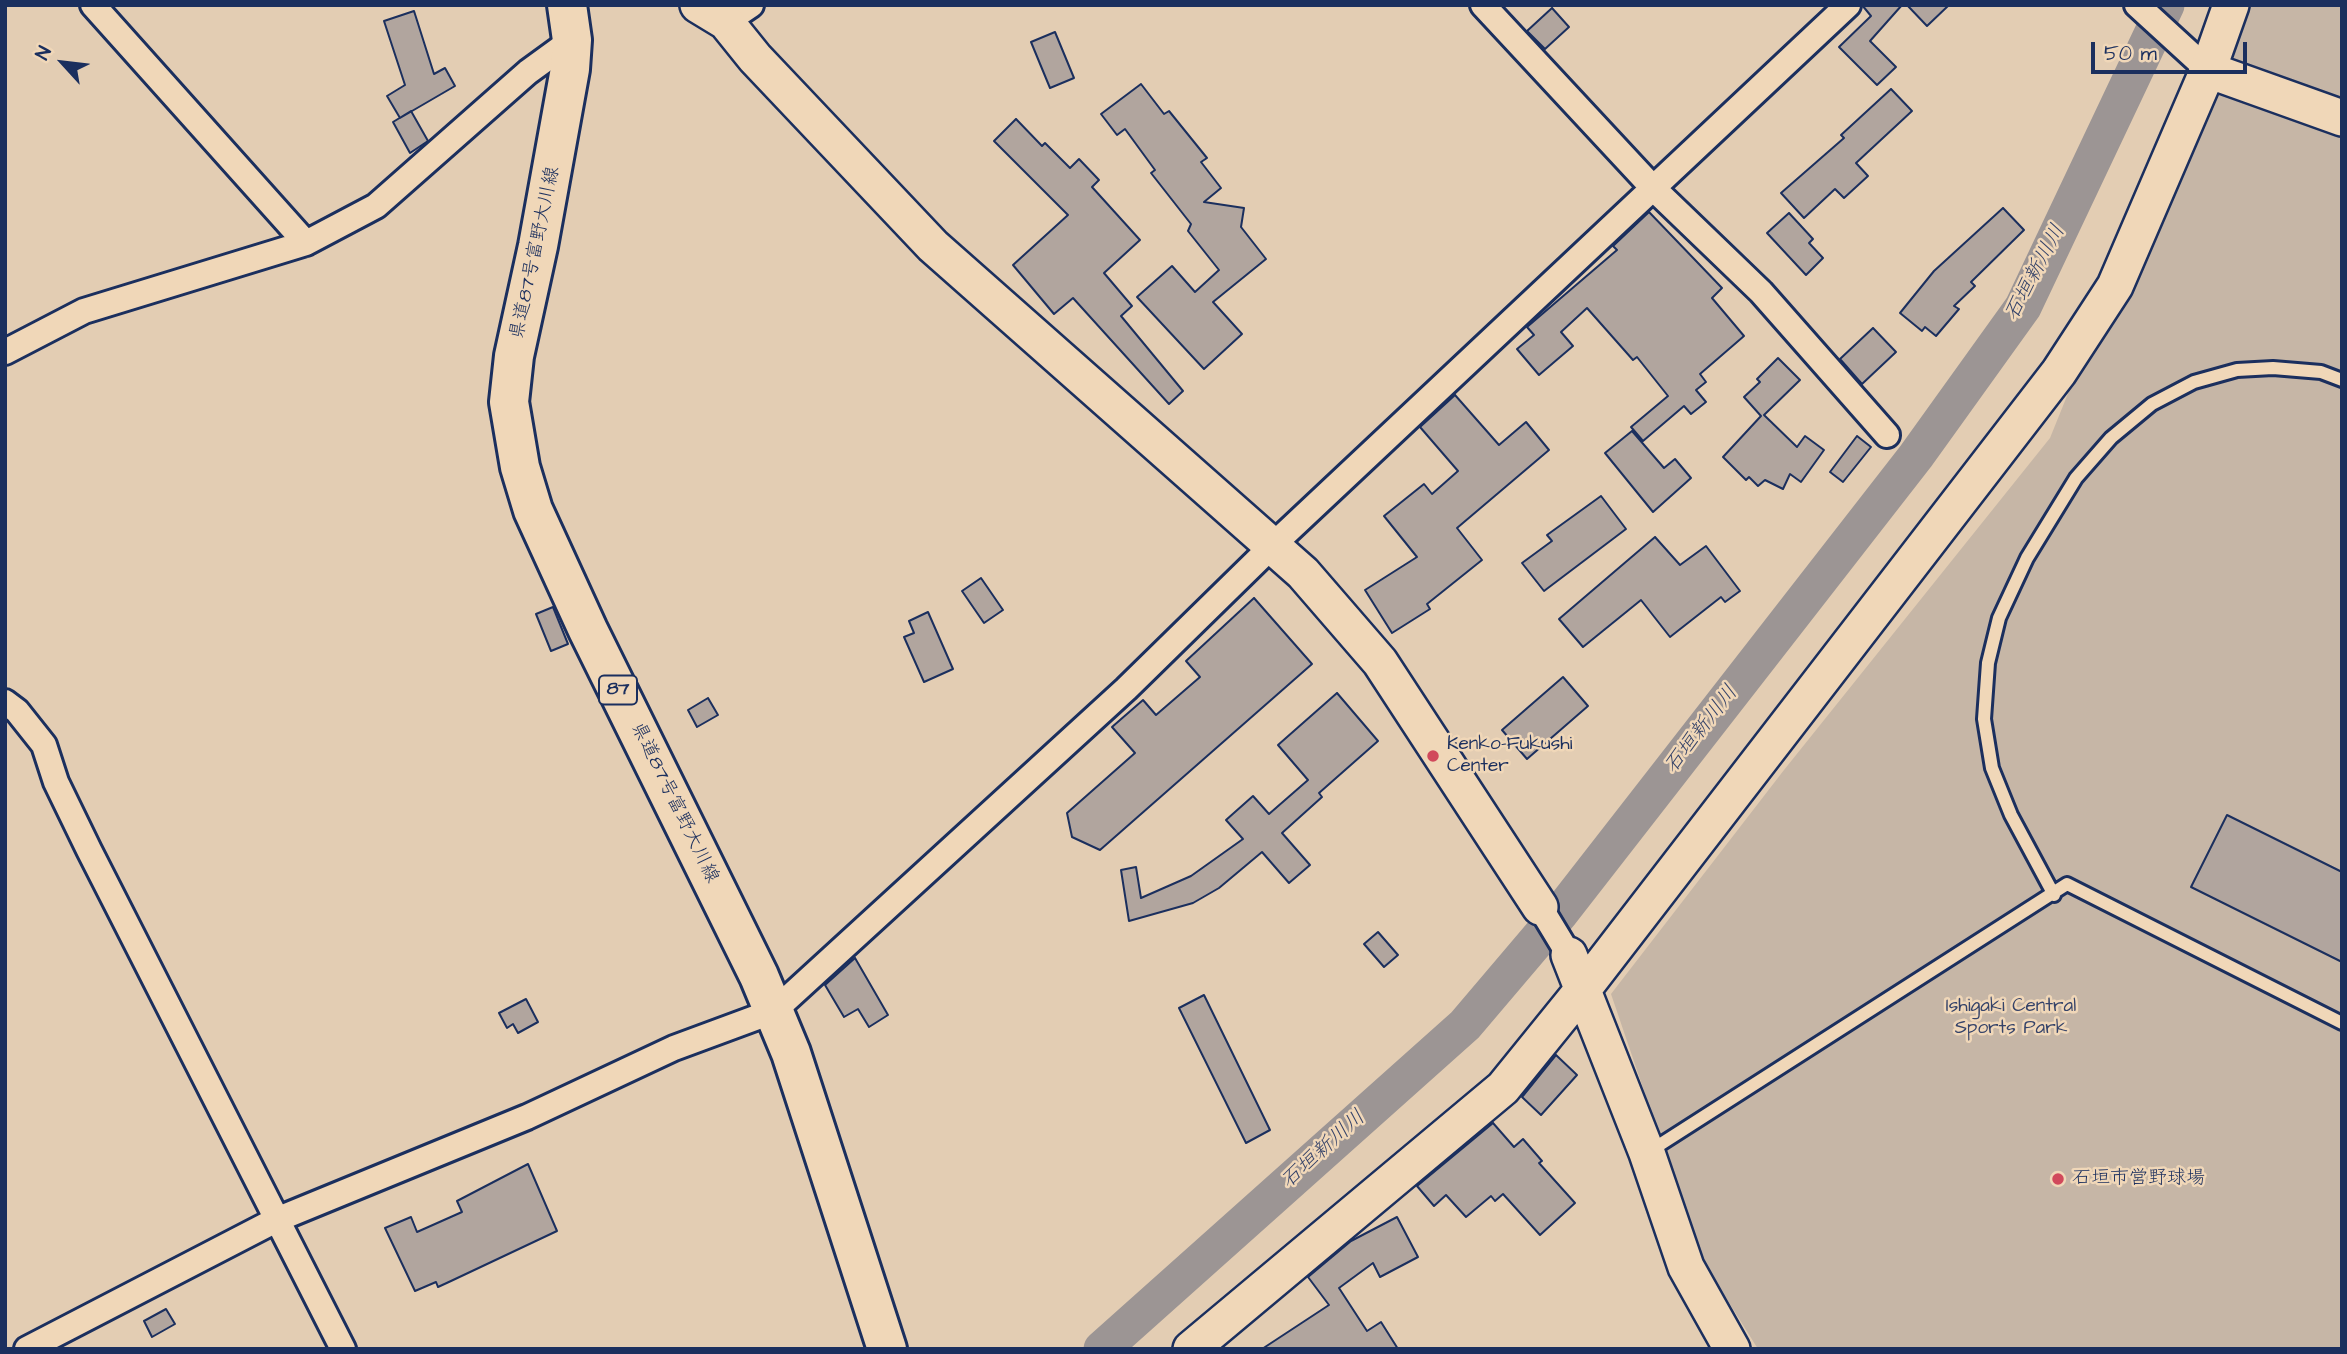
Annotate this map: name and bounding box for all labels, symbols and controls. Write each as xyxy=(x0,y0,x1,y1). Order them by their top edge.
north arrow xyxy=(28,28,98,98)
scale bar xyxy=(2095,28,2251,72)
text: 50 m xyxy=(2104,39,2157,68)
text: N xyxy=(29,42,59,65)
street label: 県道87号富野大川線 xyxy=(507,165,565,341)
water label: 石垣新川川 xyxy=(2000,221,2072,325)
road number: 87 xyxy=(599,676,637,704)
water label: 石垣新川川 xyxy=(1660,681,1744,779)
street label: 県道87号富野大川線 xyxy=(625,719,723,887)
place label: Kenko-Fukushi Center xyxy=(1447,734,1572,778)
marker: Kenko-Fukushi Center xyxy=(1425,748,1441,764)
park label: Ishigaki Central Sports Park xyxy=(1946,996,2076,1040)
water label: 石垣新川川 xyxy=(1277,1106,1371,1194)
place label: 石垣市営野球場 xyxy=(2072,1168,2205,1190)
marker: 石垣市営野球場 xyxy=(2050,1171,2066,1187)

